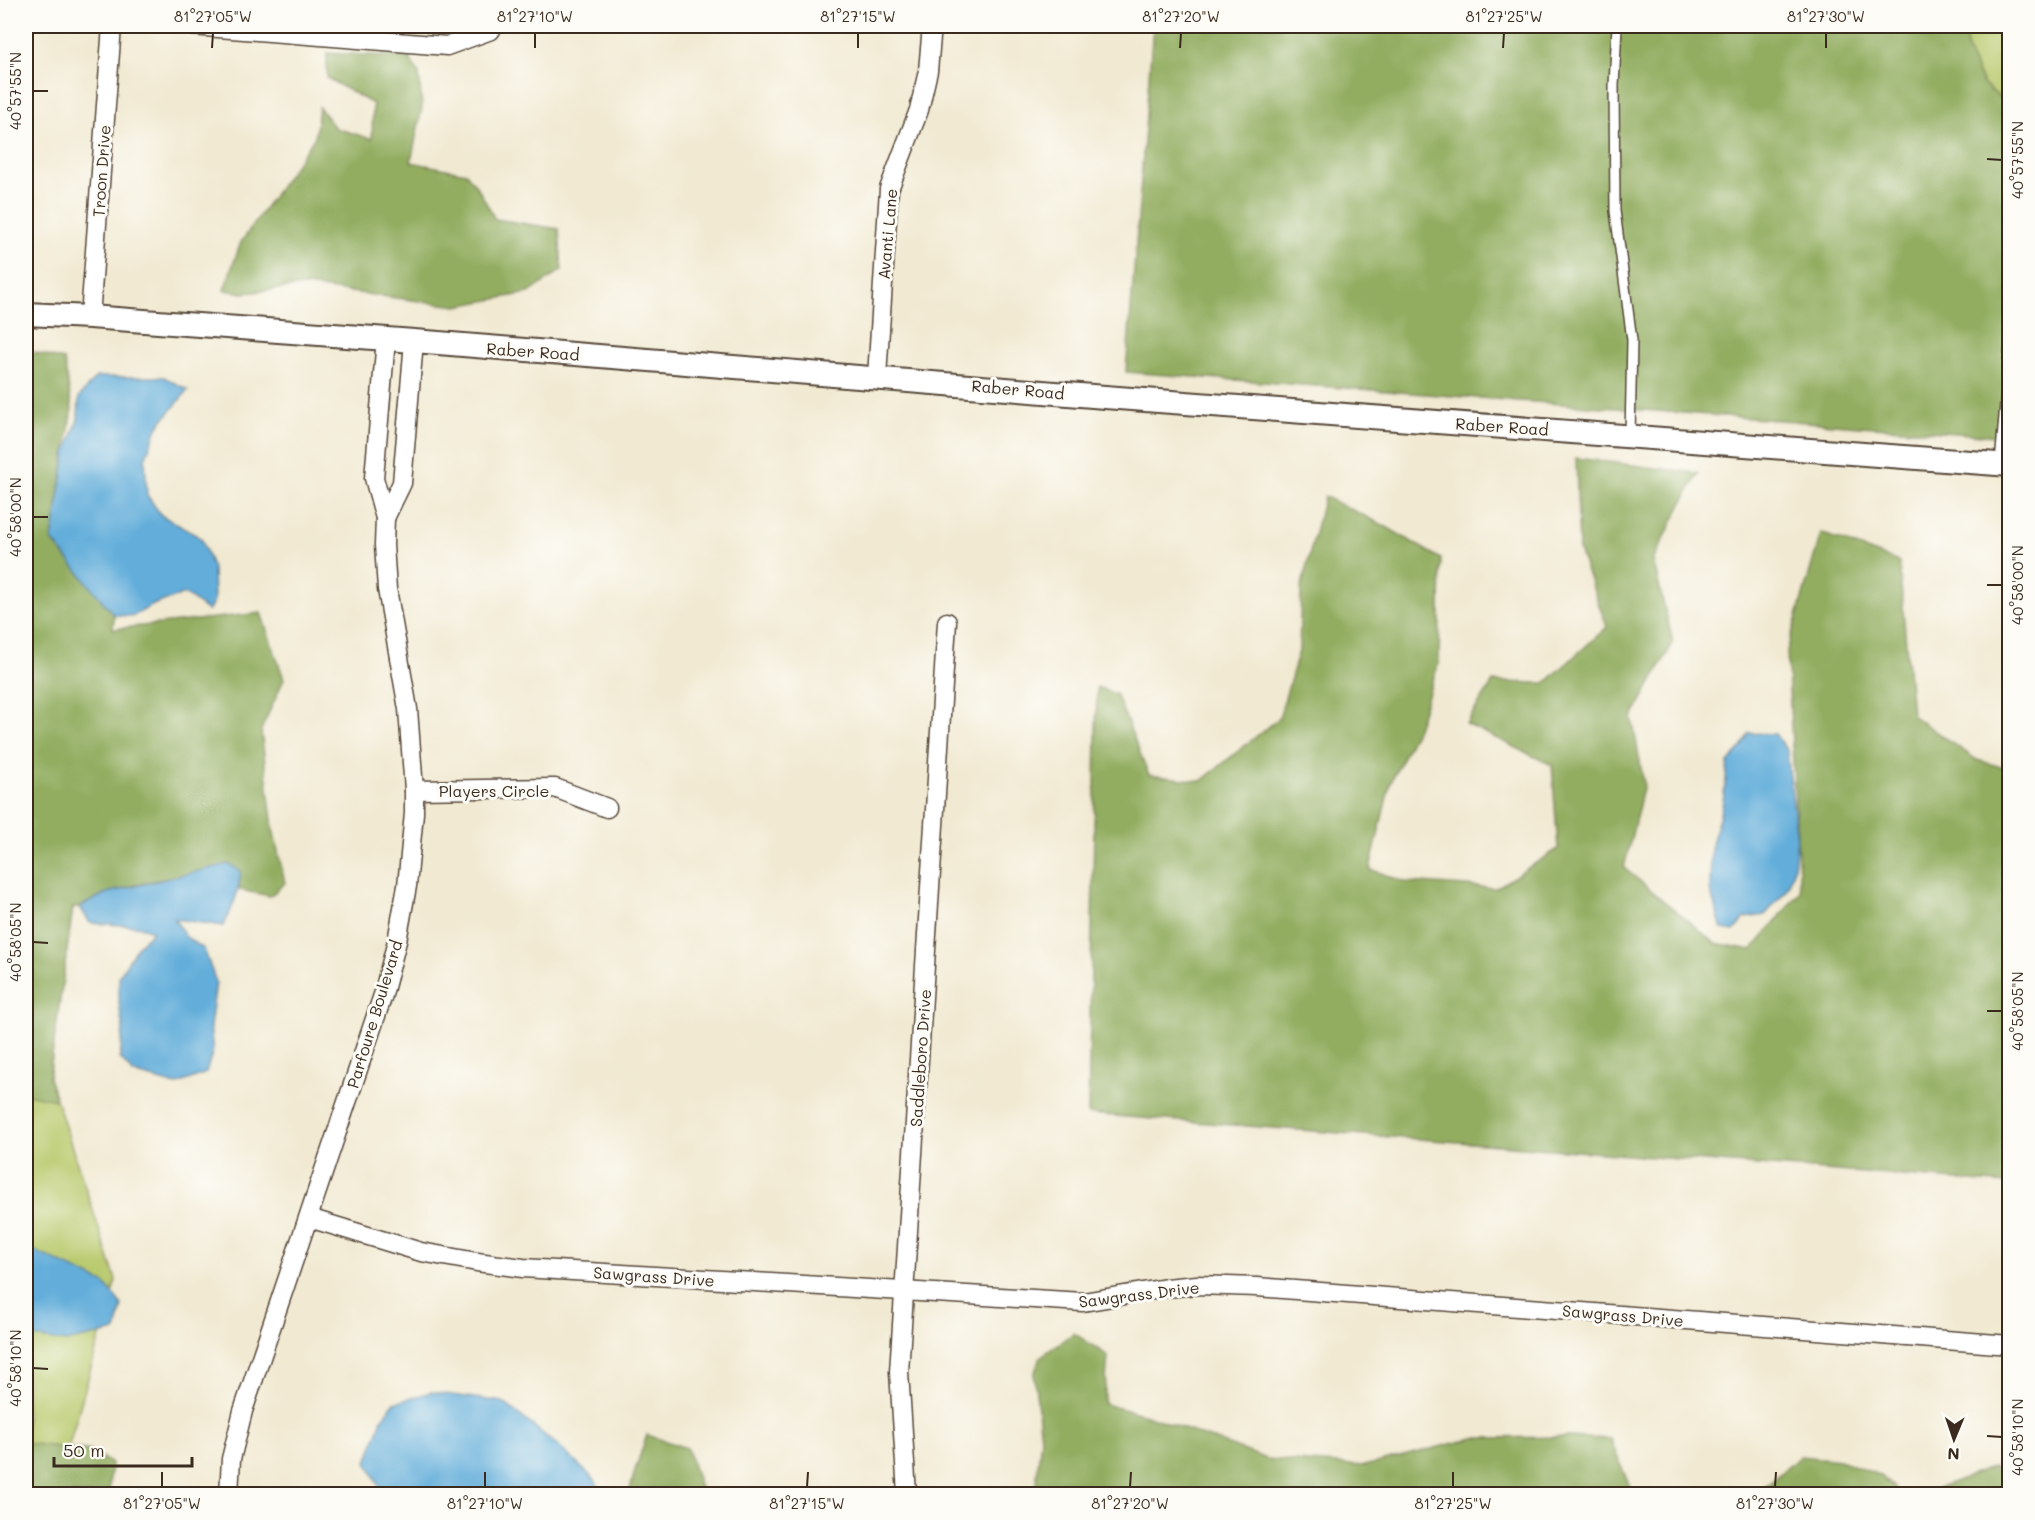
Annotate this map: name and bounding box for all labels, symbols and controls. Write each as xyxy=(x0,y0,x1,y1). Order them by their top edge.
text: 81°27'05"W xyxy=(174,6,252,26)
text: 81°27'10"W xyxy=(497,6,573,26)
text: 81°27'15"W xyxy=(820,6,896,26)
text: 81°27'20"W xyxy=(1142,6,1220,26)
text: 81°27'25"W xyxy=(1465,6,1543,26)
text: 81°27'30"W xyxy=(1787,6,1865,26)
text: 40°57'55"N xyxy=(5,52,25,130)
text: 40°57'55"N xyxy=(2007,121,2027,199)
street label: Troon Drive xyxy=(87,124,115,218)
street label: Avanti Lane xyxy=(873,188,901,280)
street label: Raber Road xyxy=(486,337,580,365)
street label: Raber Road xyxy=(971,374,1065,404)
street label: Raber Road xyxy=(1455,412,1549,440)
text: 40°58'00"N xyxy=(5,477,25,557)
text: 40°58'00"N xyxy=(2007,545,2027,625)
street label: Players Circle xyxy=(439,780,549,801)
text: 40°58'05"N xyxy=(5,902,25,982)
street label: Parfoure Boulevard xyxy=(341,937,407,1091)
text: 40°58'05"N xyxy=(2007,971,2027,1051)
street label: Saddleboro Drive xyxy=(905,989,935,1127)
street label: Sawgrass Drive xyxy=(593,1261,715,1291)
street label: Sawgrass Drive xyxy=(1077,1276,1201,1312)
street label: Sawgrass Drive xyxy=(1561,1299,1685,1331)
text: 40°58'10"N xyxy=(5,1329,25,1407)
text: 40°58'10"N xyxy=(2007,1398,2027,1476)
north arrow xyxy=(1924,1409,1984,1469)
scale bar xyxy=(54,1430,192,1468)
text: 50 m xyxy=(63,1438,105,1462)
text: N xyxy=(1947,1444,1960,1465)
text: 81°27'05"W xyxy=(123,1493,201,1513)
text: 81°27'10"W xyxy=(447,1493,523,1513)
text: 81°27'15"W xyxy=(769,1493,845,1513)
text: 81°27'20"W xyxy=(1091,1493,1169,1513)
text: 81°27'25"W xyxy=(1414,1493,1492,1513)
text: 81°27'30"W xyxy=(1736,1493,1814,1513)

